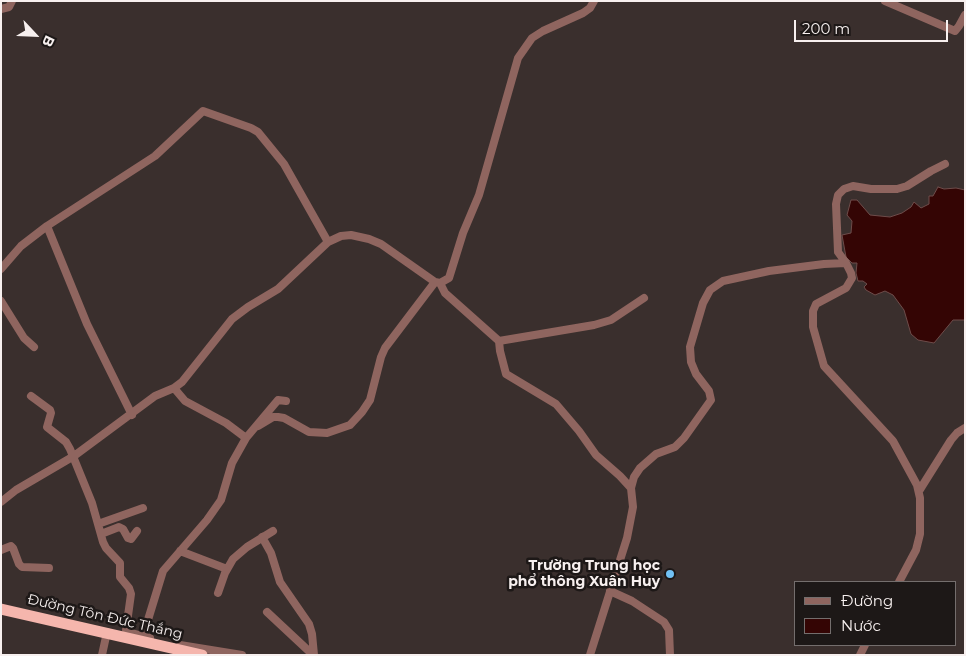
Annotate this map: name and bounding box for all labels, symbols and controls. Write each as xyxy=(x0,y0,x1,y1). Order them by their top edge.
north arrow xyxy=(10,10,60,60)
scale bar xyxy=(796,10,950,42)
text: 200 m xyxy=(802,19,850,38)
text: B xyxy=(38,33,59,50)
place label: Trường Trung học phổ thông Xuân Huy xyxy=(508,558,660,590)
marker: Trường Trung học phổ thông Xuân Huy xyxy=(664,568,676,580)
legend xyxy=(794,581,956,646)
street label: Đường Tôn Đức Thắng xyxy=(26,591,184,643)
text: Đường xyxy=(841,591,893,610)
text: Nước xyxy=(841,616,881,635)

